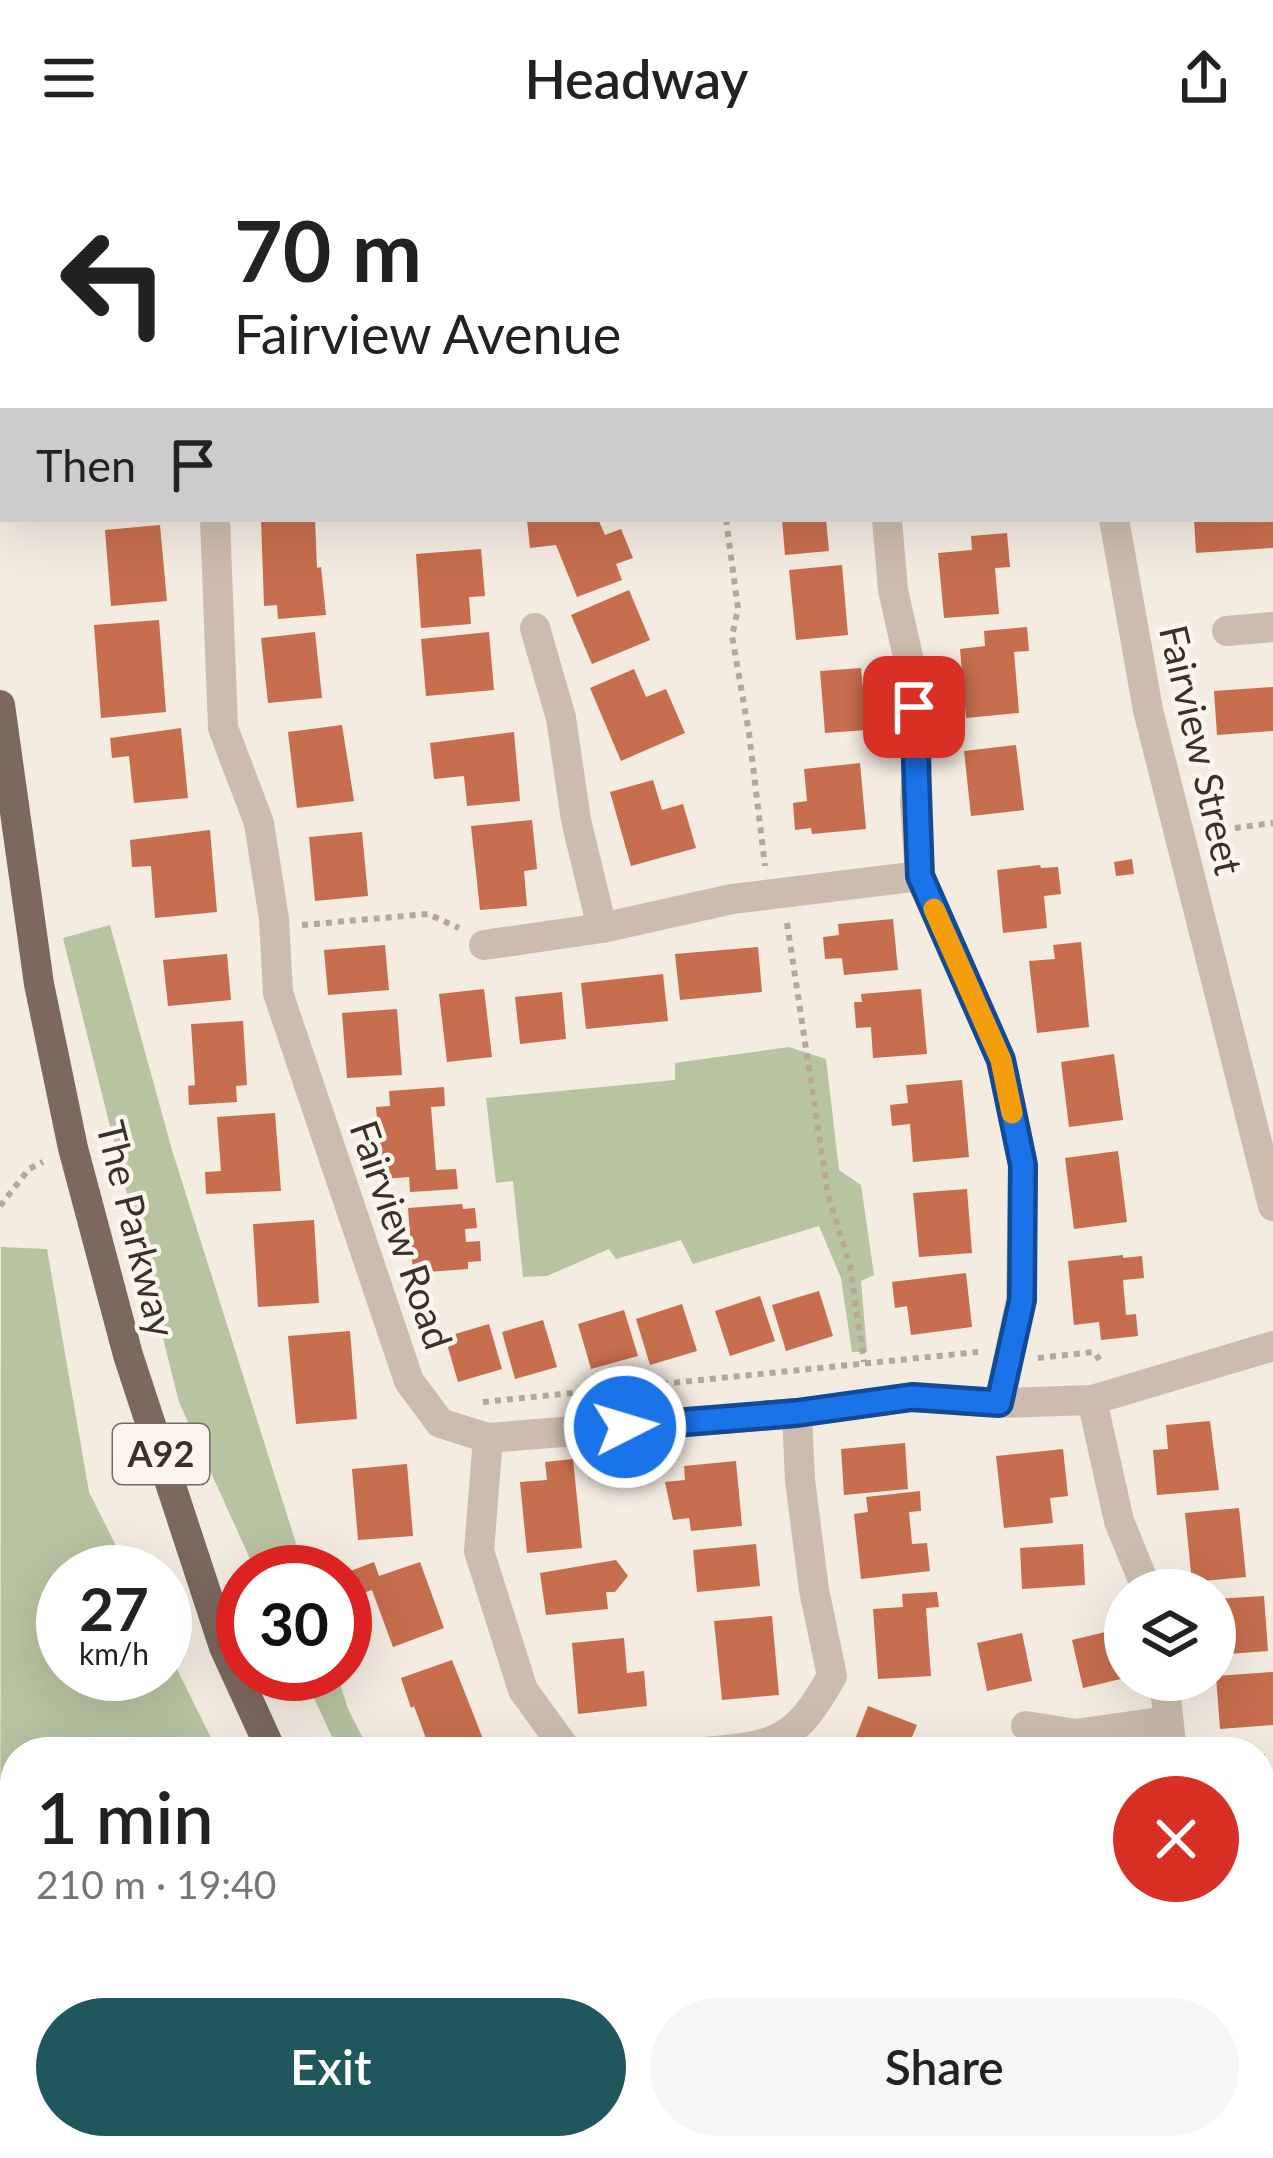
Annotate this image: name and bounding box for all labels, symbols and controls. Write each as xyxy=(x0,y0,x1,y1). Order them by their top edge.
icon: menu xyxy=(36,45,102,111)
icon: share xyxy=(1171,45,1237,111)
text: Headway xyxy=(524,46,749,111)
text: 70 m xyxy=(234,199,422,300)
icon: left xyxy=(36,204,192,360)
text: Fairview Avenue xyxy=(234,301,621,366)
icon: arrive xyxy=(160,432,226,498)
text: Then xyxy=(36,438,136,492)
street label: Fairview Street xyxy=(1151,621,1253,879)
pin xyxy=(863,656,965,758)
icon: arrive xyxy=(881,674,947,740)
street label: Fairview Road xyxy=(341,1114,463,1355)
street label: The Parkway xyxy=(88,1116,186,1341)
position arrow xyxy=(562,1364,688,1490)
road number: A92 xyxy=(113,1424,209,1484)
speed limit sign: 30 xyxy=(216,1545,372,1701)
map controls xyxy=(1104,1569,1236,1701)
button: layers xyxy=(1104,1569,1236,1701)
text: 27 xyxy=(79,1572,149,1644)
text: km/h xyxy=(79,1635,149,1671)
text: 1 min xyxy=(36,1773,214,1859)
button: close xyxy=(1113,1776,1239,1902)
text: 210 m · 19:40 xyxy=(36,1861,276,1907)
button: Exit xyxy=(36,1998,626,2136)
button: Share xyxy=(650,1998,1239,2136)

